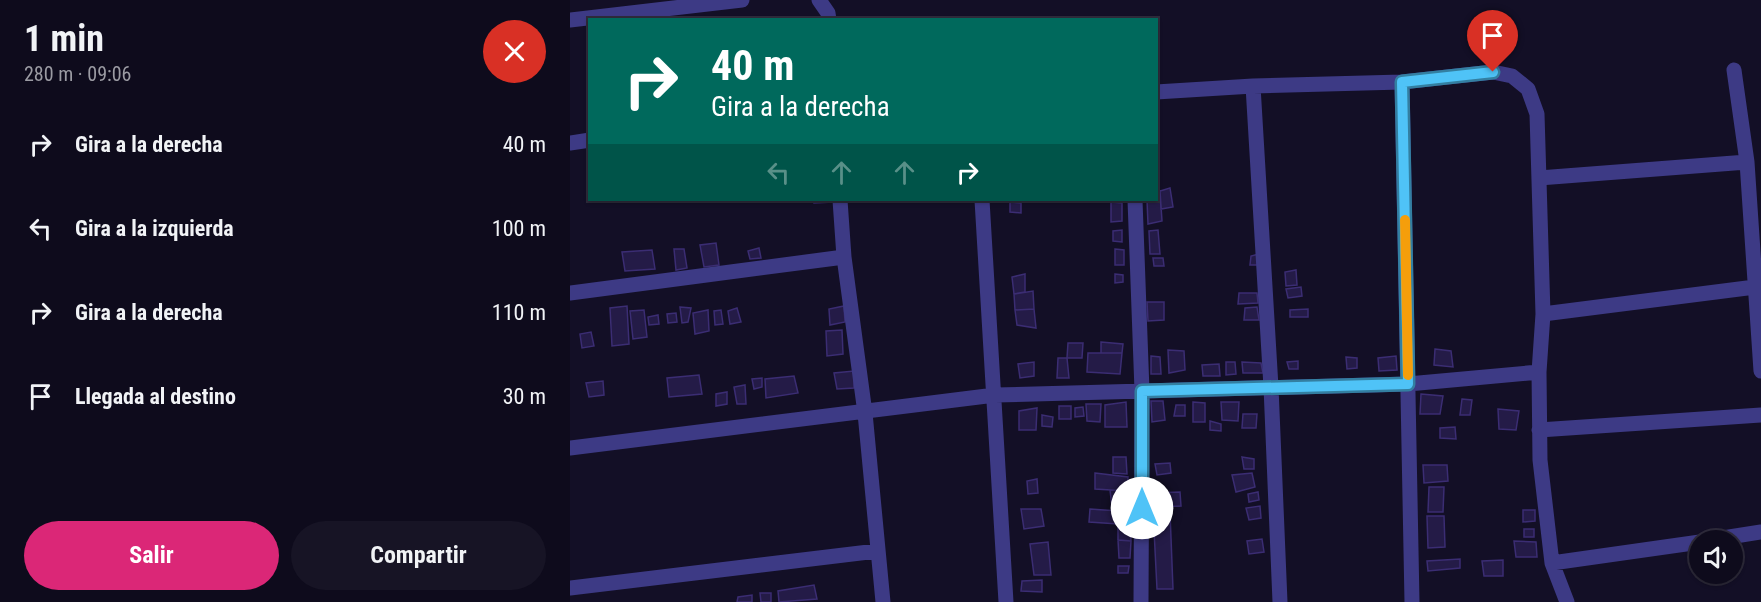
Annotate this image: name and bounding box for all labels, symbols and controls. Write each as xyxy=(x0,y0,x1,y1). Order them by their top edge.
pin xyxy=(1467,10,1518,72)
text: 1 min xyxy=(24,18,104,60)
icon: arrive xyxy=(1476,19,1509,52)
button: close xyxy=(483,20,546,83)
text: 40 m xyxy=(711,41,794,90)
icon: right xyxy=(612,42,690,120)
text: 280 m · 09:06 xyxy=(24,62,131,86)
text: Gira a la derecha xyxy=(711,91,890,123)
icon: right xyxy=(24,128,57,161)
text: Gira a la derecha xyxy=(75,132,223,157)
text: 40 m xyxy=(503,132,546,157)
icon: left xyxy=(762,156,795,189)
icon: ahead xyxy=(825,156,858,189)
icon: ahead xyxy=(888,156,921,189)
icon: right xyxy=(951,156,984,189)
icon: left xyxy=(24,212,57,245)
text: Gira a la izquierda xyxy=(75,216,234,241)
text: 100 m xyxy=(492,216,546,241)
icon: right xyxy=(24,296,57,329)
text: Gira a la derecha xyxy=(75,300,223,325)
text: 110 m xyxy=(492,300,546,325)
icon: arrive xyxy=(24,380,57,413)
text: Llegada al destino xyxy=(75,384,236,409)
text: 30 m xyxy=(503,384,546,409)
position arrow xyxy=(1110,476,1174,540)
button: Salir xyxy=(24,521,279,590)
button: Compartir xyxy=(291,521,546,590)
map controls xyxy=(1689,530,1743,584)
button: sound xyxy=(1689,530,1743,584)

